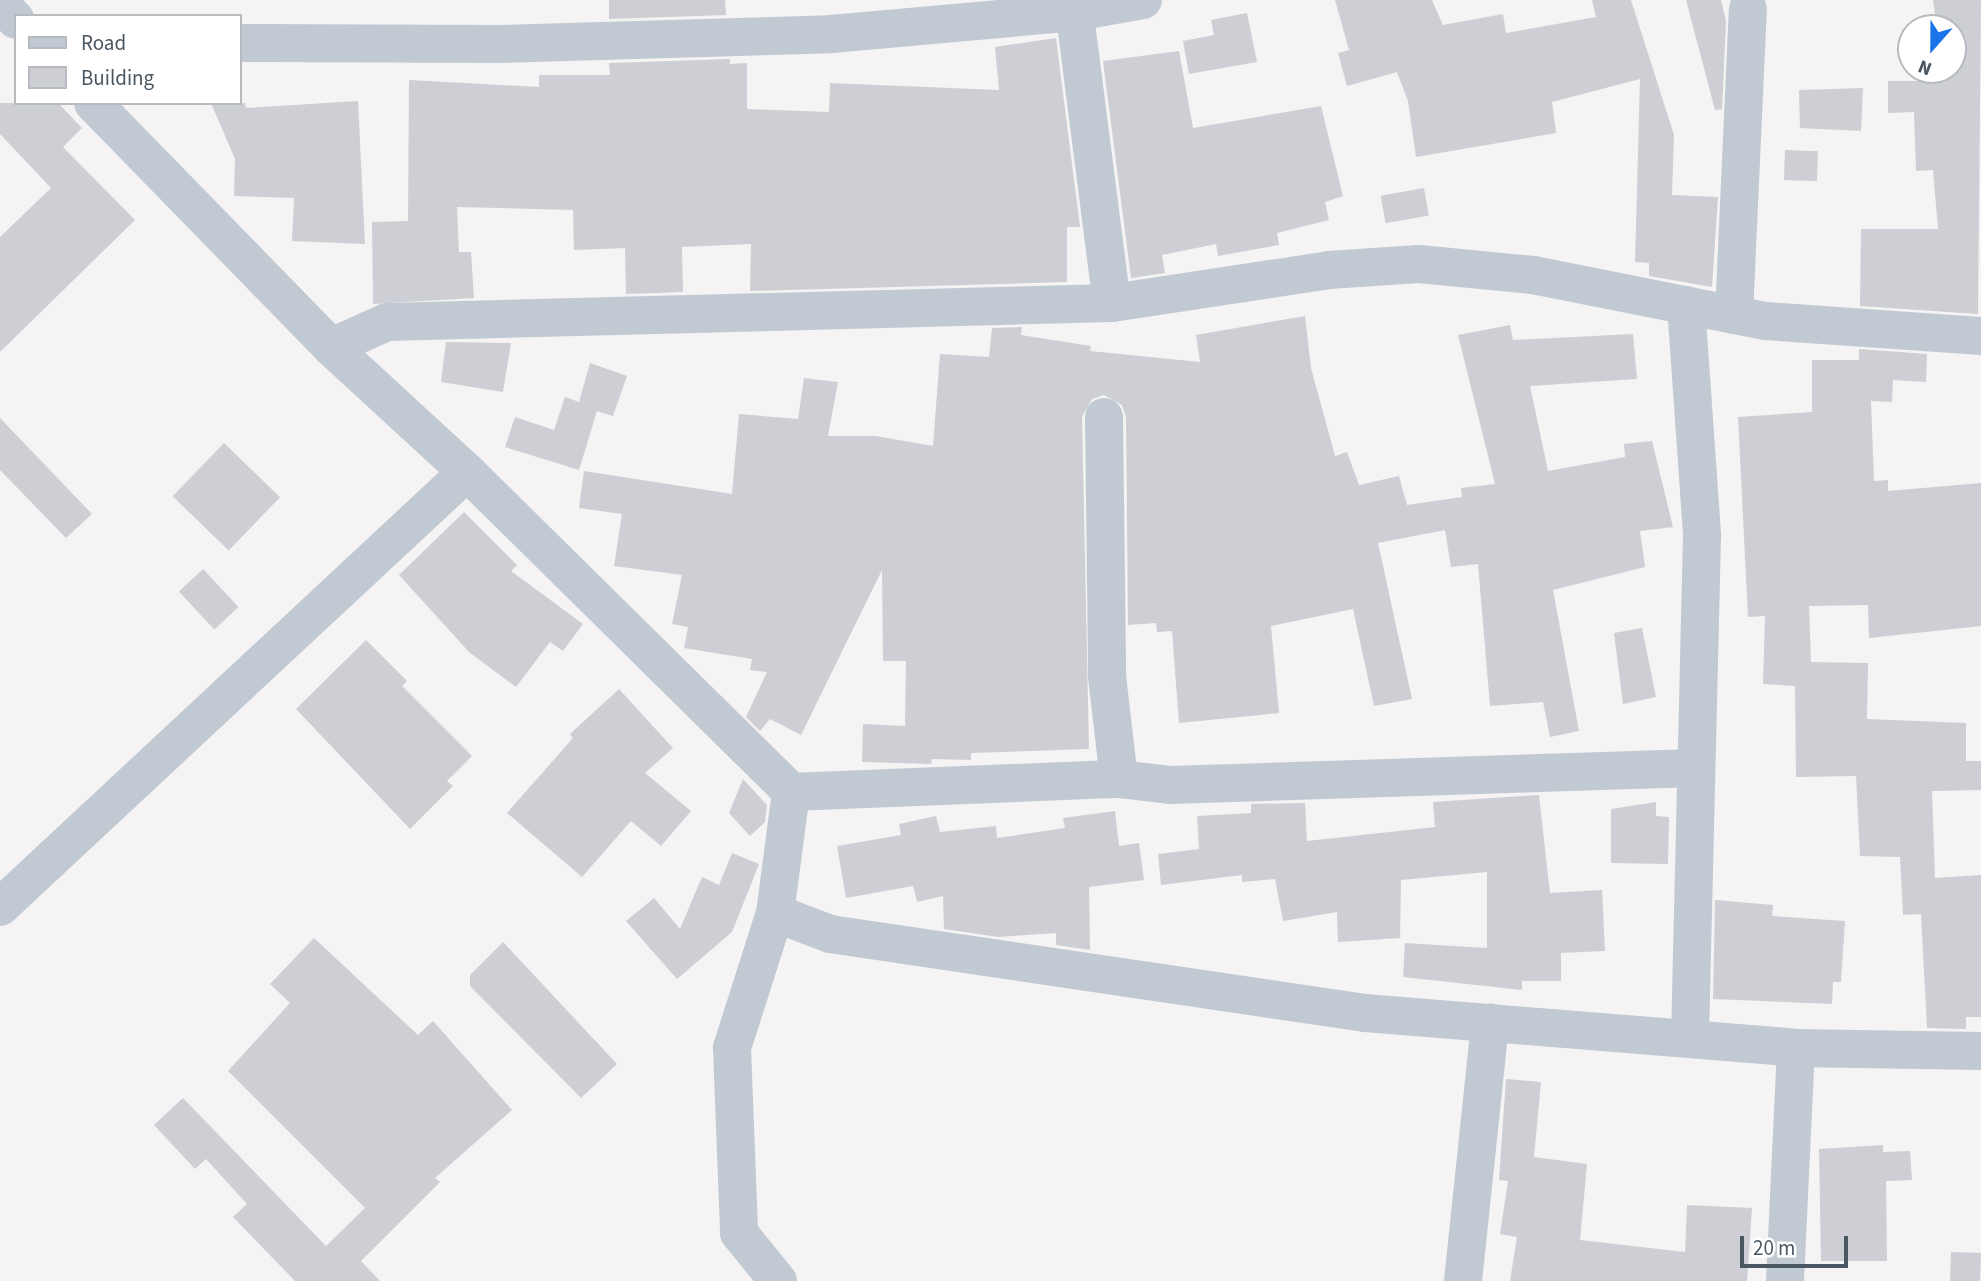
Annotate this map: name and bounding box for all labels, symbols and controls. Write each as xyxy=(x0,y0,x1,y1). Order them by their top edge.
legend xyxy=(14,14,242,105)
north arrow xyxy=(1897,14,1967,84)
text: Road xyxy=(81,28,126,58)
text: N xyxy=(1914,52,1936,82)
text: Building xyxy=(81,63,154,93)
scale bar xyxy=(1743,1222,1852,1266)
text: 20 m xyxy=(1753,1233,1795,1263)

